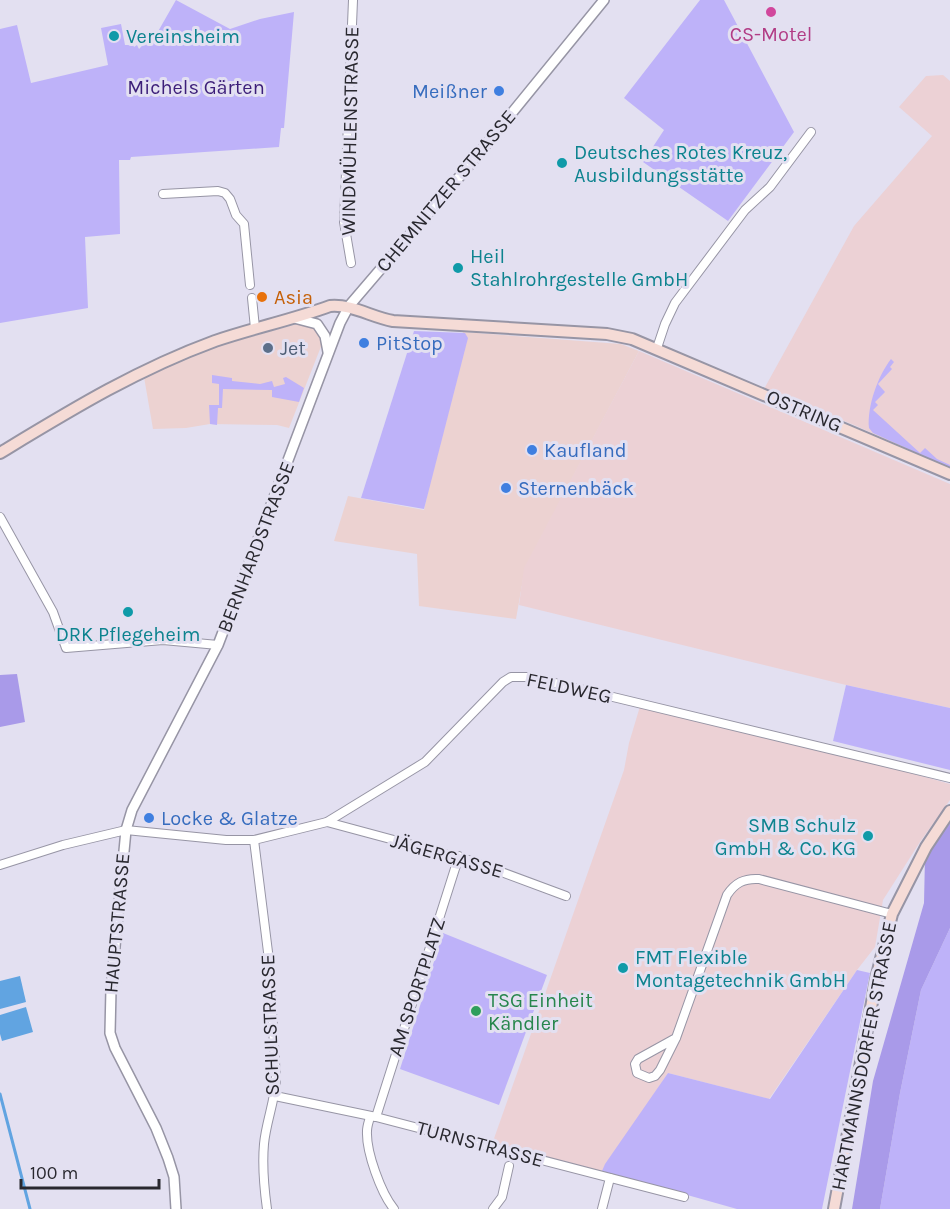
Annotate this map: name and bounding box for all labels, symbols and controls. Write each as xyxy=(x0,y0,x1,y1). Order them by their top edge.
marker: CS-Motel xyxy=(764,5,778,19)
place label: CS-Motel xyxy=(730,23,812,46)
place label: Vereinsheim xyxy=(126,25,240,48)
street label: WINDMÜHLENSTRASSE xyxy=(337,26,363,236)
marker: Vereinsheim xyxy=(107,29,121,43)
park label: Michels Gärten xyxy=(127,76,265,99)
place label: Meißner xyxy=(412,80,488,103)
marker: Meißner xyxy=(492,84,506,98)
street label: CHEMNITZER STRASSE xyxy=(371,105,521,277)
place label: Deutsches Rotes Kreuz, Ausbildungsstätte xyxy=(574,141,787,187)
marker: Deutsches Rotes Kreuz, Ausbildungsstätte xyxy=(555,156,569,170)
place label: Heil Stahlrohrgestelle GmbH xyxy=(470,245,688,291)
marker: Heil Stahlrohrgestelle GmbH xyxy=(451,261,465,275)
place label: Asia xyxy=(274,286,313,309)
marker: Asia xyxy=(255,290,269,304)
place label: PitStop xyxy=(376,332,443,355)
marker: PitStop xyxy=(357,336,371,350)
place label: Jet xyxy=(280,337,306,360)
marker: Jet xyxy=(261,341,275,355)
street label: OSTRING xyxy=(763,385,845,437)
place label: Kaufland xyxy=(544,439,627,462)
marker: Kaufland xyxy=(525,443,539,457)
street label: BERNHARDSTRASSE xyxy=(213,458,299,636)
place label: Sternenbäck xyxy=(518,477,634,500)
marker: Sternenbäck xyxy=(499,481,513,495)
marker: DRK Pflegeheim xyxy=(121,605,135,619)
place label: DRK Pflegeheim xyxy=(56,623,200,646)
street label: FELDWEG xyxy=(524,668,614,708)
place label: Locke & Glatze xyxy=(161,807,298,830)
marker: Locke & Glatze xyxy=(142,811,156,825)
place label: SMB Schulz GmbH & Co. KG xyxy=(715,814,856,860)
street label: JÄGERGASSE xyxy=(388,829,506,883)
marker: SMB Schulz GmbH & Co. KG xyxy=(861,829,875,843)
street label: HAUPTSTRASSE xyxy=(99,852,135,994)
street label: AM SPORTPLATZ xyxy=(384,915,450,1059)
street label: HARTMANNSDORFER STRASSE xyxy=(827,920,901,1192)
place label: FMT Flexible Montagetechnik GmbH xyxy=(635,946,846,992)
street label: SCHULSTRASSE xyxy=(256,954,284,1096)
marker: FMT Flexible Montagetechnik GmbH xyxy=(616,961,630,975)
place label: TSG Einheit Kändler xyxy=(488,989,593,1035)
marker: TSG Einheit Kändler xyxy=(469,1004,483,1018)
street label: TURNSTRASSE xyxy=(414,1116,546,1172)
scale bar xyxy=(21,1152,159,1190)
text: 100 m xyxy=(30,1162,78,1184)

